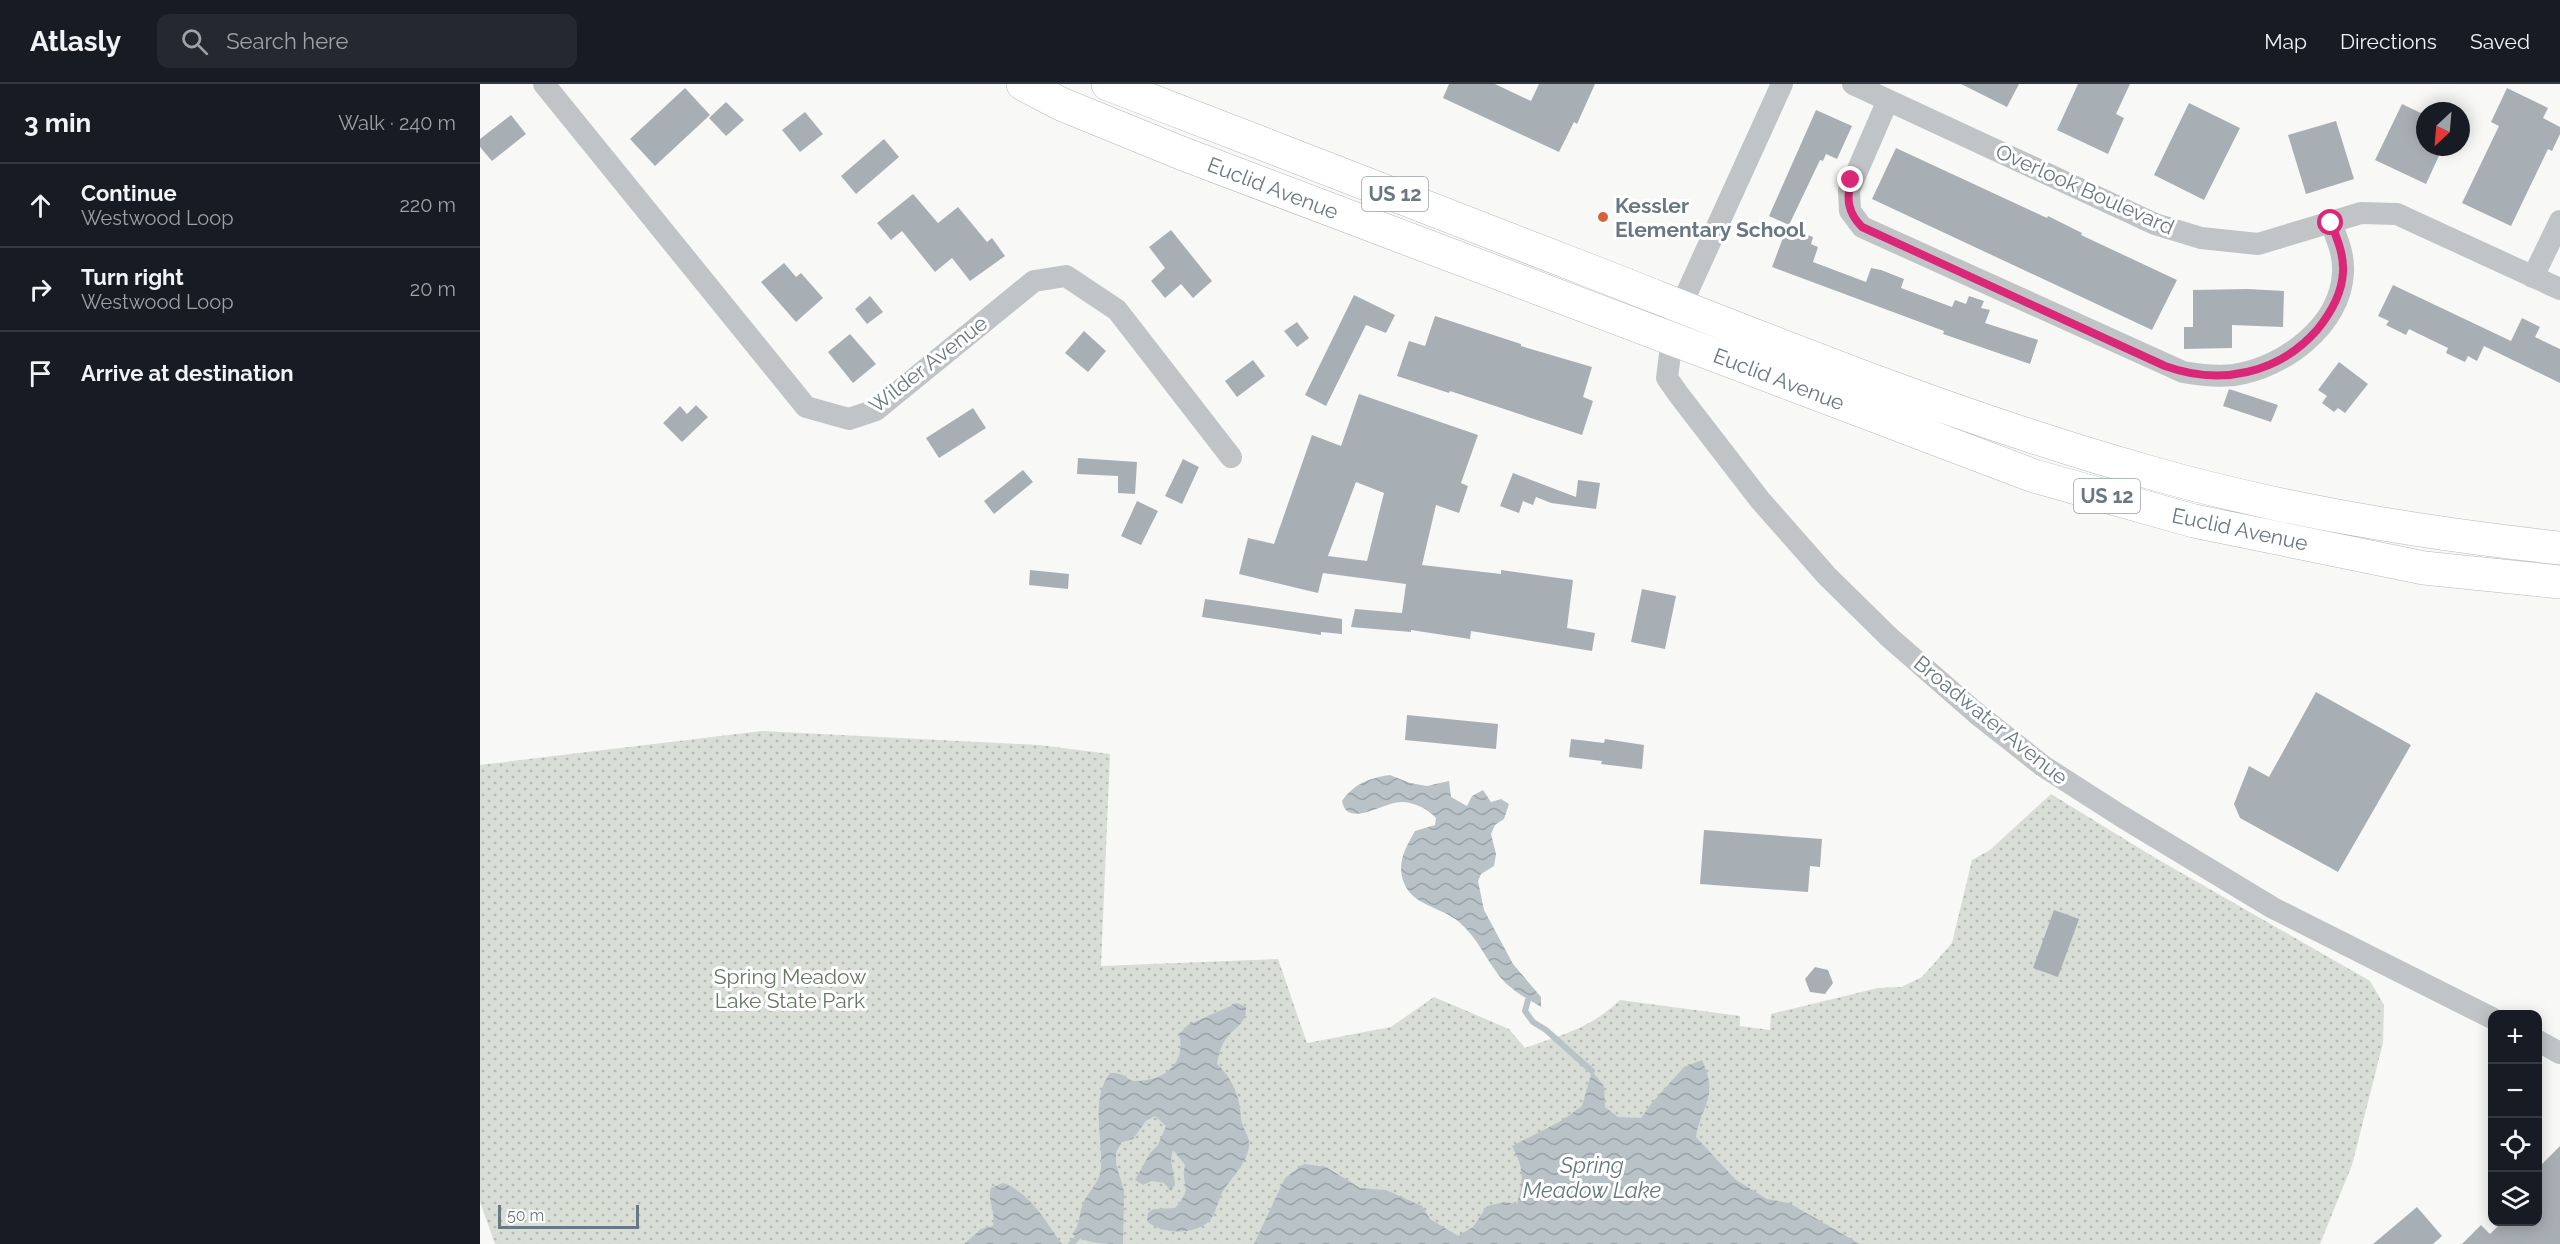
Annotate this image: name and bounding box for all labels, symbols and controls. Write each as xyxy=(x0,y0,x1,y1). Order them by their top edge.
search box xyxy=(157,14,577,68)
text: Atlasly xyxy=(30,25,121,58)
icon: search xyxy=(178,25,211,58)
text: Search here xyxy=(226,28,348,54)
text: Map xyxy=(2264,29,2307,54)
text: Directions xyxy=(2340,29,2437,54)
text: Saved xyxy=(2470,29,2530,54)
north arrow xyxy=(2416,102,2470,156)
text: 3 min xyxy=(24,108,91,138)
text: Walk · 240 m xyxy=(338,111,456,135)
street label: Overlook Boulevard xyxy=(1992,138,2178,240)
street label: Euclid Avenue xyxy=(1204,152,1342,224)
route end xyxy=(1837,166,1863,192)
road number: US 12 xyxy=(1362,177,1428,211)
text: Continue xyxy=(81,180,177,206)
icon: ahead xyxy=(24,189,57,222)
text: 220 m xyxy=(399,193,456,217)
place label: Kessler Elementary School xyxy=(1615,193,1806,242)
text: Westwood Loop xyxy=(81,206,234,230)
route start xyxy=(2317,209,2343,235)
marker: Kessler Elementary School xyxy=(1596,210,1610,224)
text: Turn right xyxy=(81,264,184,290)
icon: right xyxy=(24,273,57,306)
text: 20 m xyxy=(410,277,456,301)
text: Westwood Loop xyxy=(81,290,234,314)
street label: Wilder Avenue xyxy=(864,310,992,418)
street label: Euclid Avenue xyxy=(1710,343,1848,415)
icon: arrive xyxy=(24,357,57,390)
text: Arrive at destination xyxy=(81,360,294,386)
road number: US 12 xyxy=(2074,479,2140,513)
street label: Euclid Avenue xyxy=(2170,502,2310,556)
street label: Broadwater Avenue xyxy=(1909,650,2073,790)
park label: Spring Meadow Lake State Park xyxy=(714,964,866,1013)
map controls xyxy=(2488,1010,2542,1226)
button: + xyxy=(2488,1010,2542,1064)
button: − xyxy=(2488,1064,2542,1118)
button: locate xyxy=(2488,1118,2542,1172)
water label: Spring Meadow Lake xyxy=(1523,1152,1662,1203)
button: layers xyxy=(2488,1172,2542,1226)
scale bar xyxy=(498,1202,639,1230)
text: 50 m xyxy=(507,1206,544,1225)

